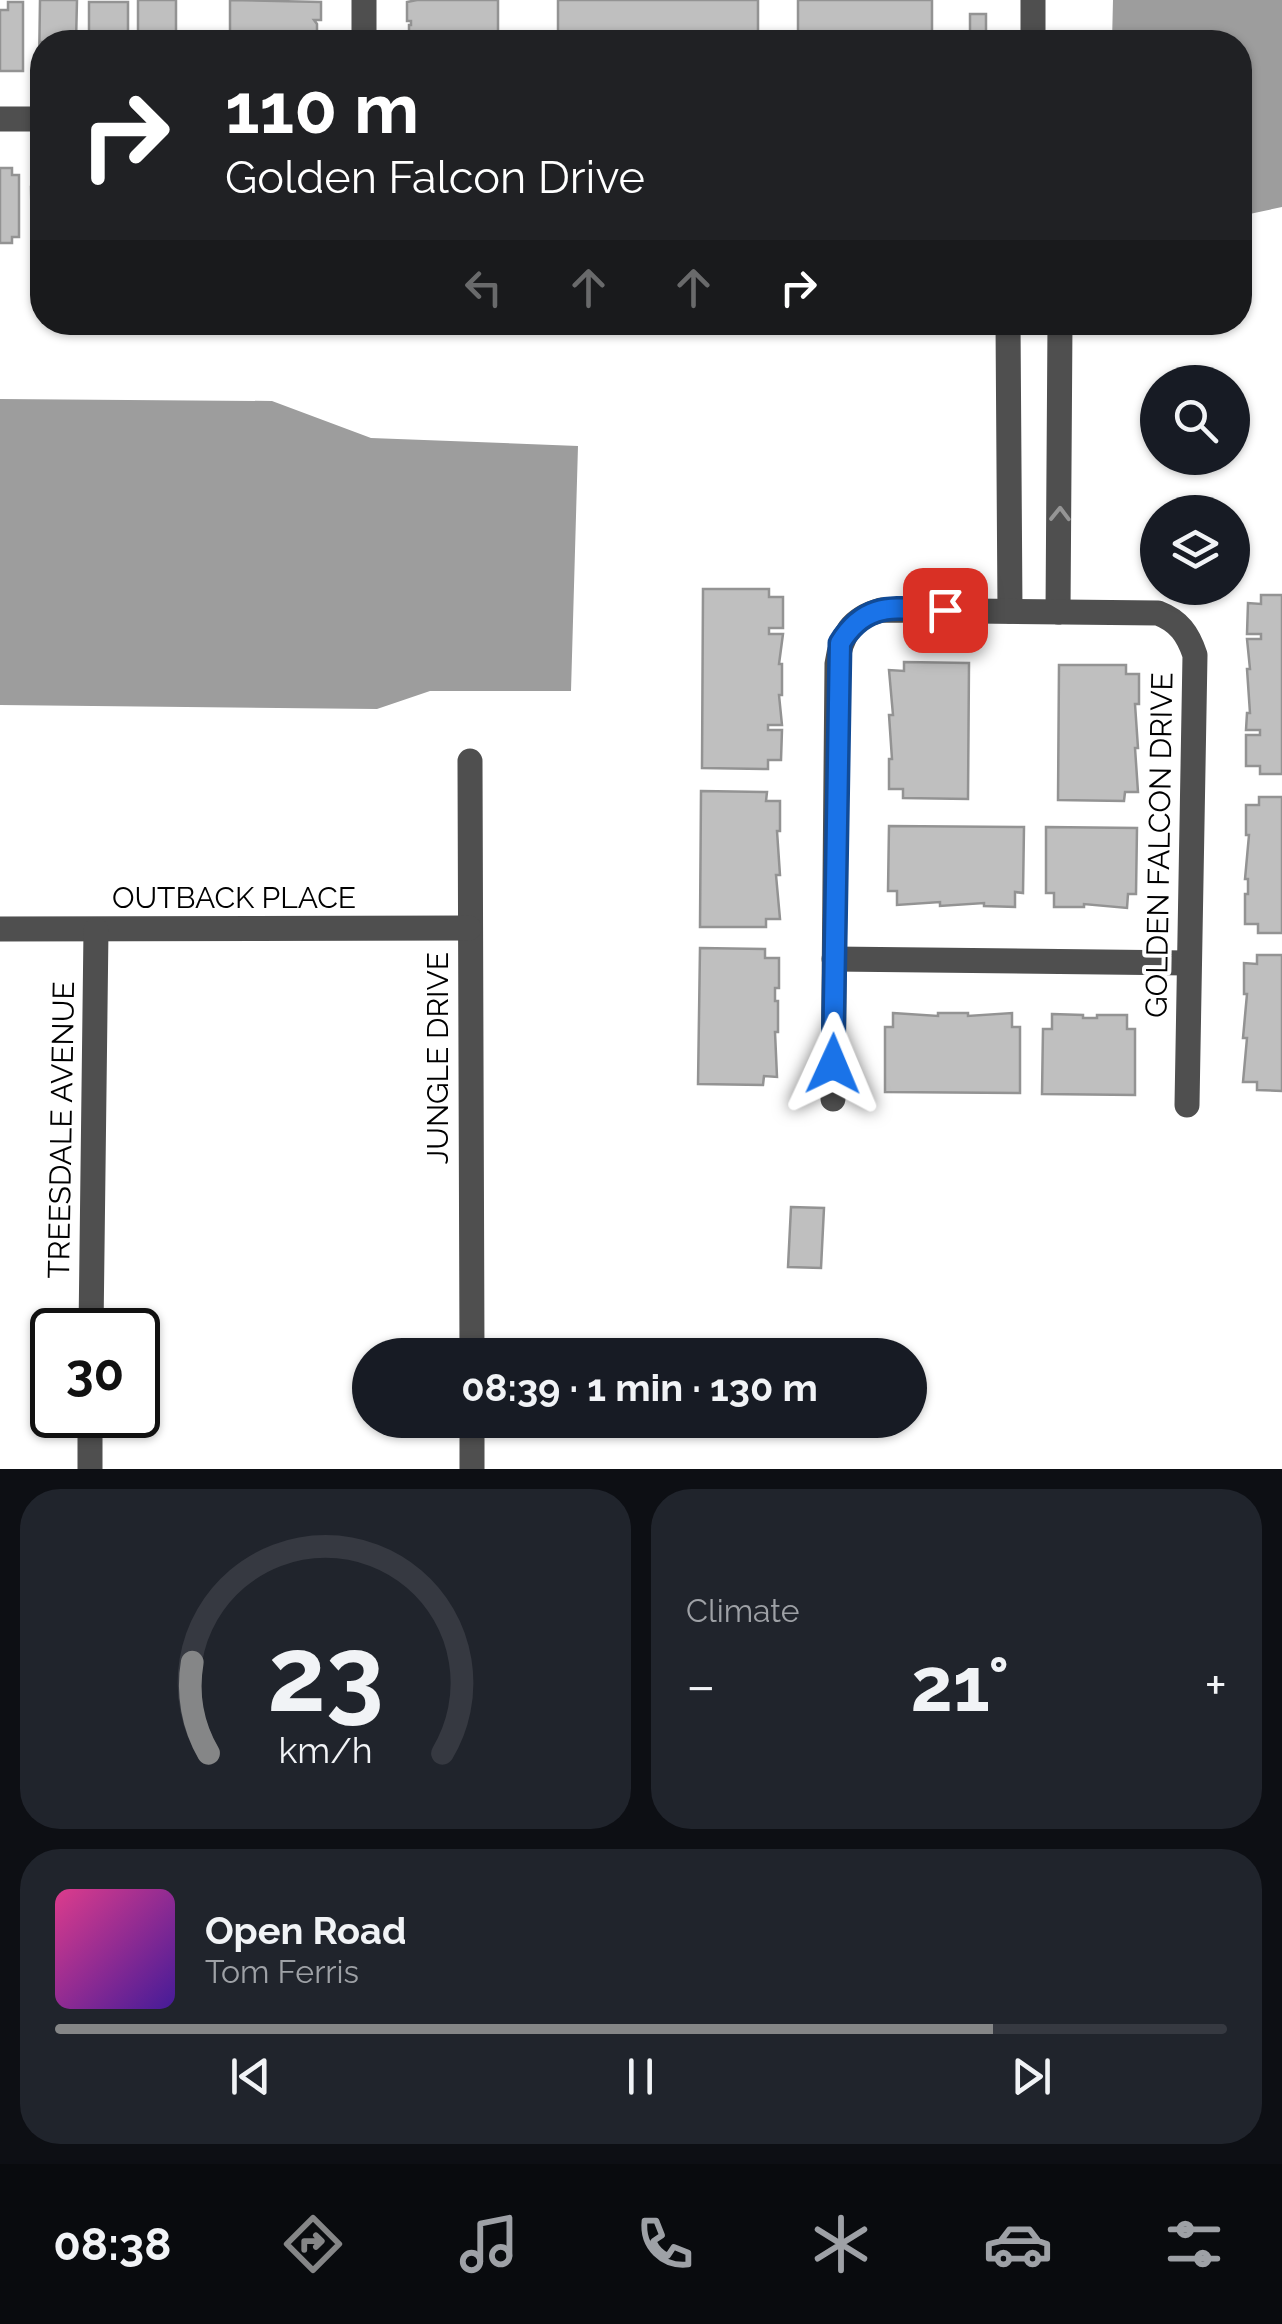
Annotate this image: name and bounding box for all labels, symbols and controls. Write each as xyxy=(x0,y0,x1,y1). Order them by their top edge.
text: 110 m xyxy=(225,67,419,149)
icon: right xyxy=(60,70,190,200)
text: Golden Falcon Drive xyxy=(225,151,645,204)
icon: left xyxy=(456,260,511,315)
icon: ahead xyxy=(561,260,616,315)
icon: ahead xyxy=(666,260,721,315)
icon: right xyxy=(771,260,826,315)
map controls xyxy=(1140,365,1250,605)
button: search xyxy=(1140,365,1250,475)
button: layers xyxy=(1140,495,1250,605)
one-way arrow xyxy=(1049,506,1070,522)
pin xyxy=(903,568,988,653)
icon: arrive xyxy=(918,583,973,638)
street label: GOLDEN FALCON DRIVE xyxy=(1138,672,1180,1018)
street label: OUTBACK PLACE xyxy=(112,880,356,915)
street label: JUNGLE DRIVE xyxy=(420,952,455,1164)
street label: TREESDALE AVENUE xyxy=(41,981,81,1279)
position arrow xyxy=(781,1012,885,1116)
speed limit sign: 30 xyxy=(30,1308,160,1438)
text: 08:39 · 1 min · 130 m xyxy=(461,1365,818,1410)
text: Climate xyxy=(686,1592,800,1629)
text: 23 xyxy=(267,1613,384,1735)
text: 21° xyxy=(910,1640,1009,1729)
text: − xyxy=(686,1653,716,1718)
text: + xyxy=(1204,1653,1227,1718)
text: km/h xyxy=(278,1729,373,1771)
text: Open Road xyxy=(205,1908,406,1953)
text: Tom Ferris xyxy=(205,1953,359,1990)
icon: previous xyxy=(223,2049,278,2104)
icon: pause xyxy=(613,2049,668,2104)
icon: next xyxy=(1004,2049,1059,2104)
icon: directions xyxy=(278,2209,348,2279)
icon: music xyxy=(454,2209,524,2279)
icon: phone xyxy=(630,2209,700,2279)
icon: climate xyxy=(806,2209,876,2279)
icon: car xyxy=(983,2209,1053,2279)
icon: filters xyxy=(1159,2209,1229,2279)
text: 08:38 xyxy=(53,2218,171,2271)

